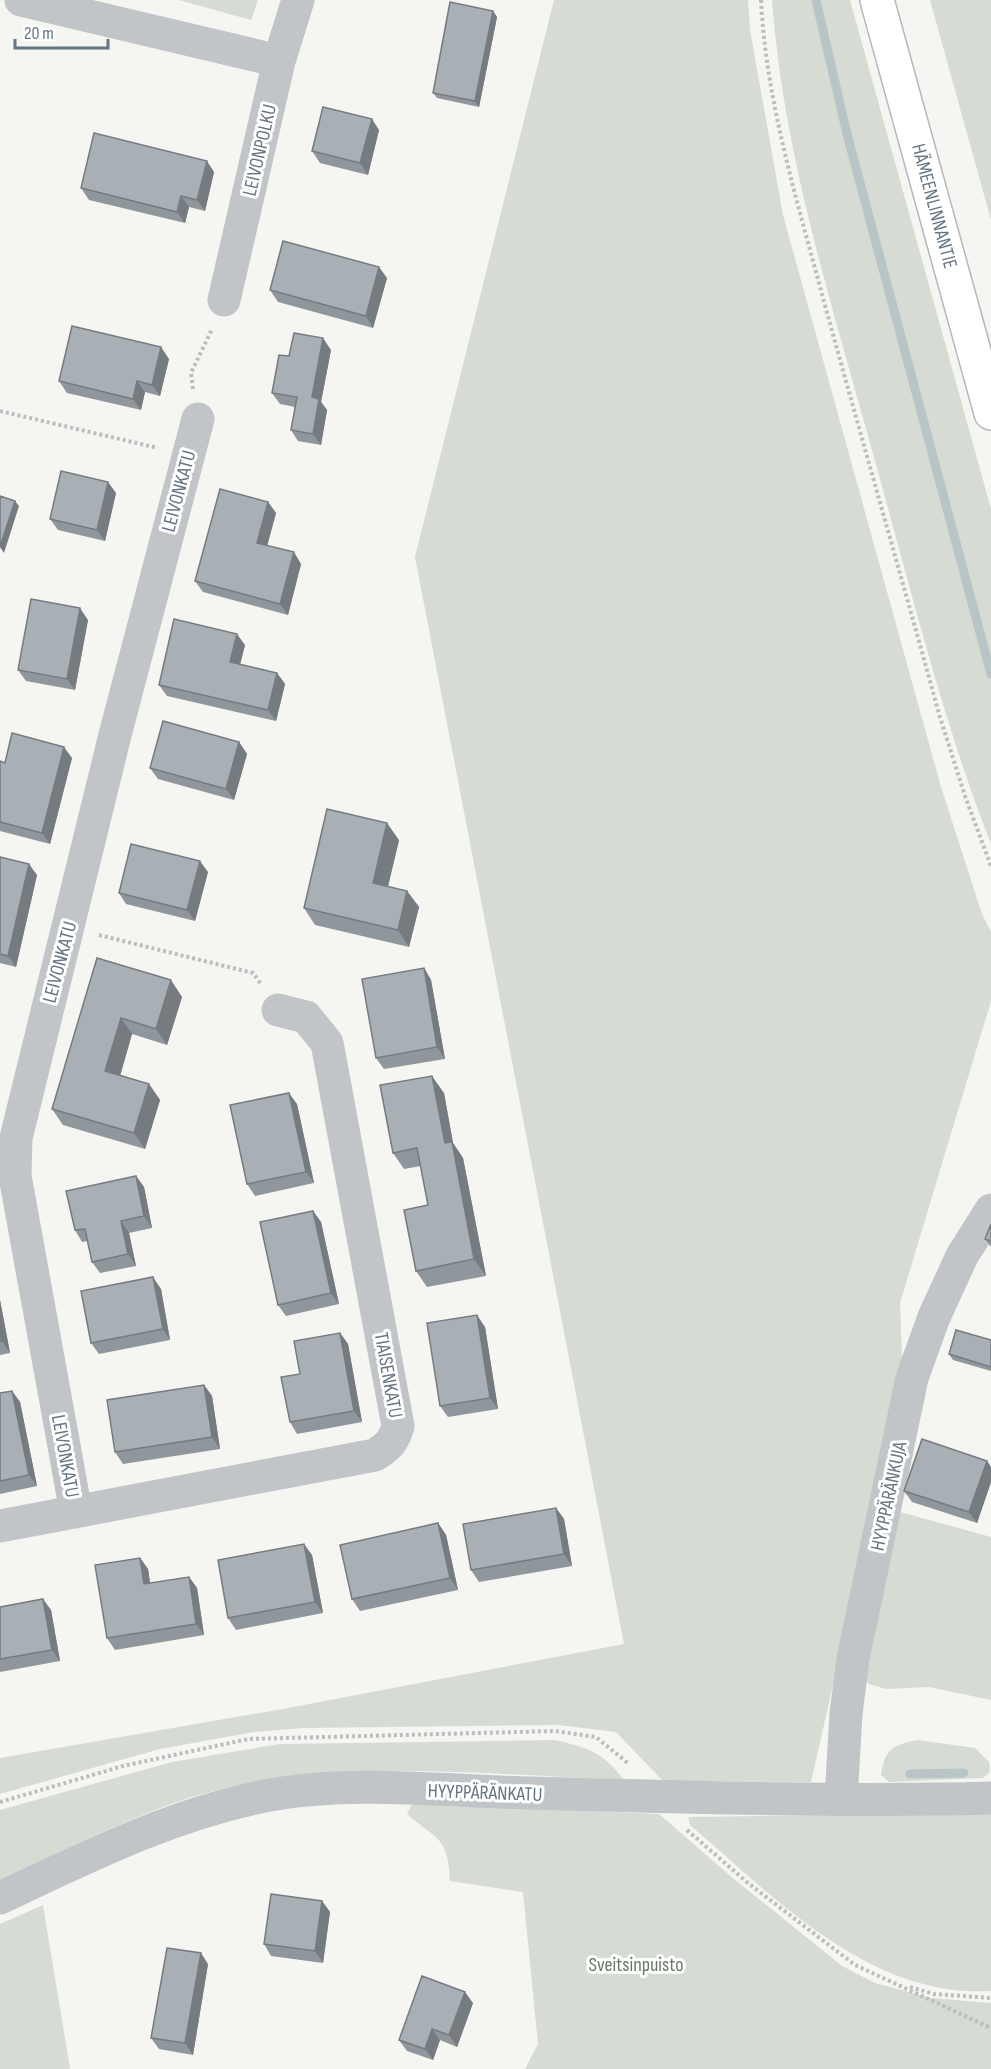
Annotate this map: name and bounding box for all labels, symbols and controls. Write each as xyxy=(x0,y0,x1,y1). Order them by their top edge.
scale bar xyxy=(15,12,108,50)
text: 20 m xyxy=(24,23,54,44)
street label: LEIVONPOLKU xyxy=(238,102,282,198)
street label: HÄMEENLINNANTIE xyxy=(906,141,962,271)
street label: LEIVONKATU xyxy=(157,448,201,535)
street label: LEIVONKATU xyxy=(38,919,82,1006)
street label: TIAISENKATU xyxy=(369,1330,407,1420)
street label: LEIVONKATU xyxy=(46,1413,84,1499)
street label: HYYPPÄRÄNKUJA xyxy=(866,1439,912,1553)
street label: HYYPPÄRÄNKATU xyxy=(427,1779,543,1807)
park label: Sveitsinpuisto xyxy=(588,1953,684,1977)

